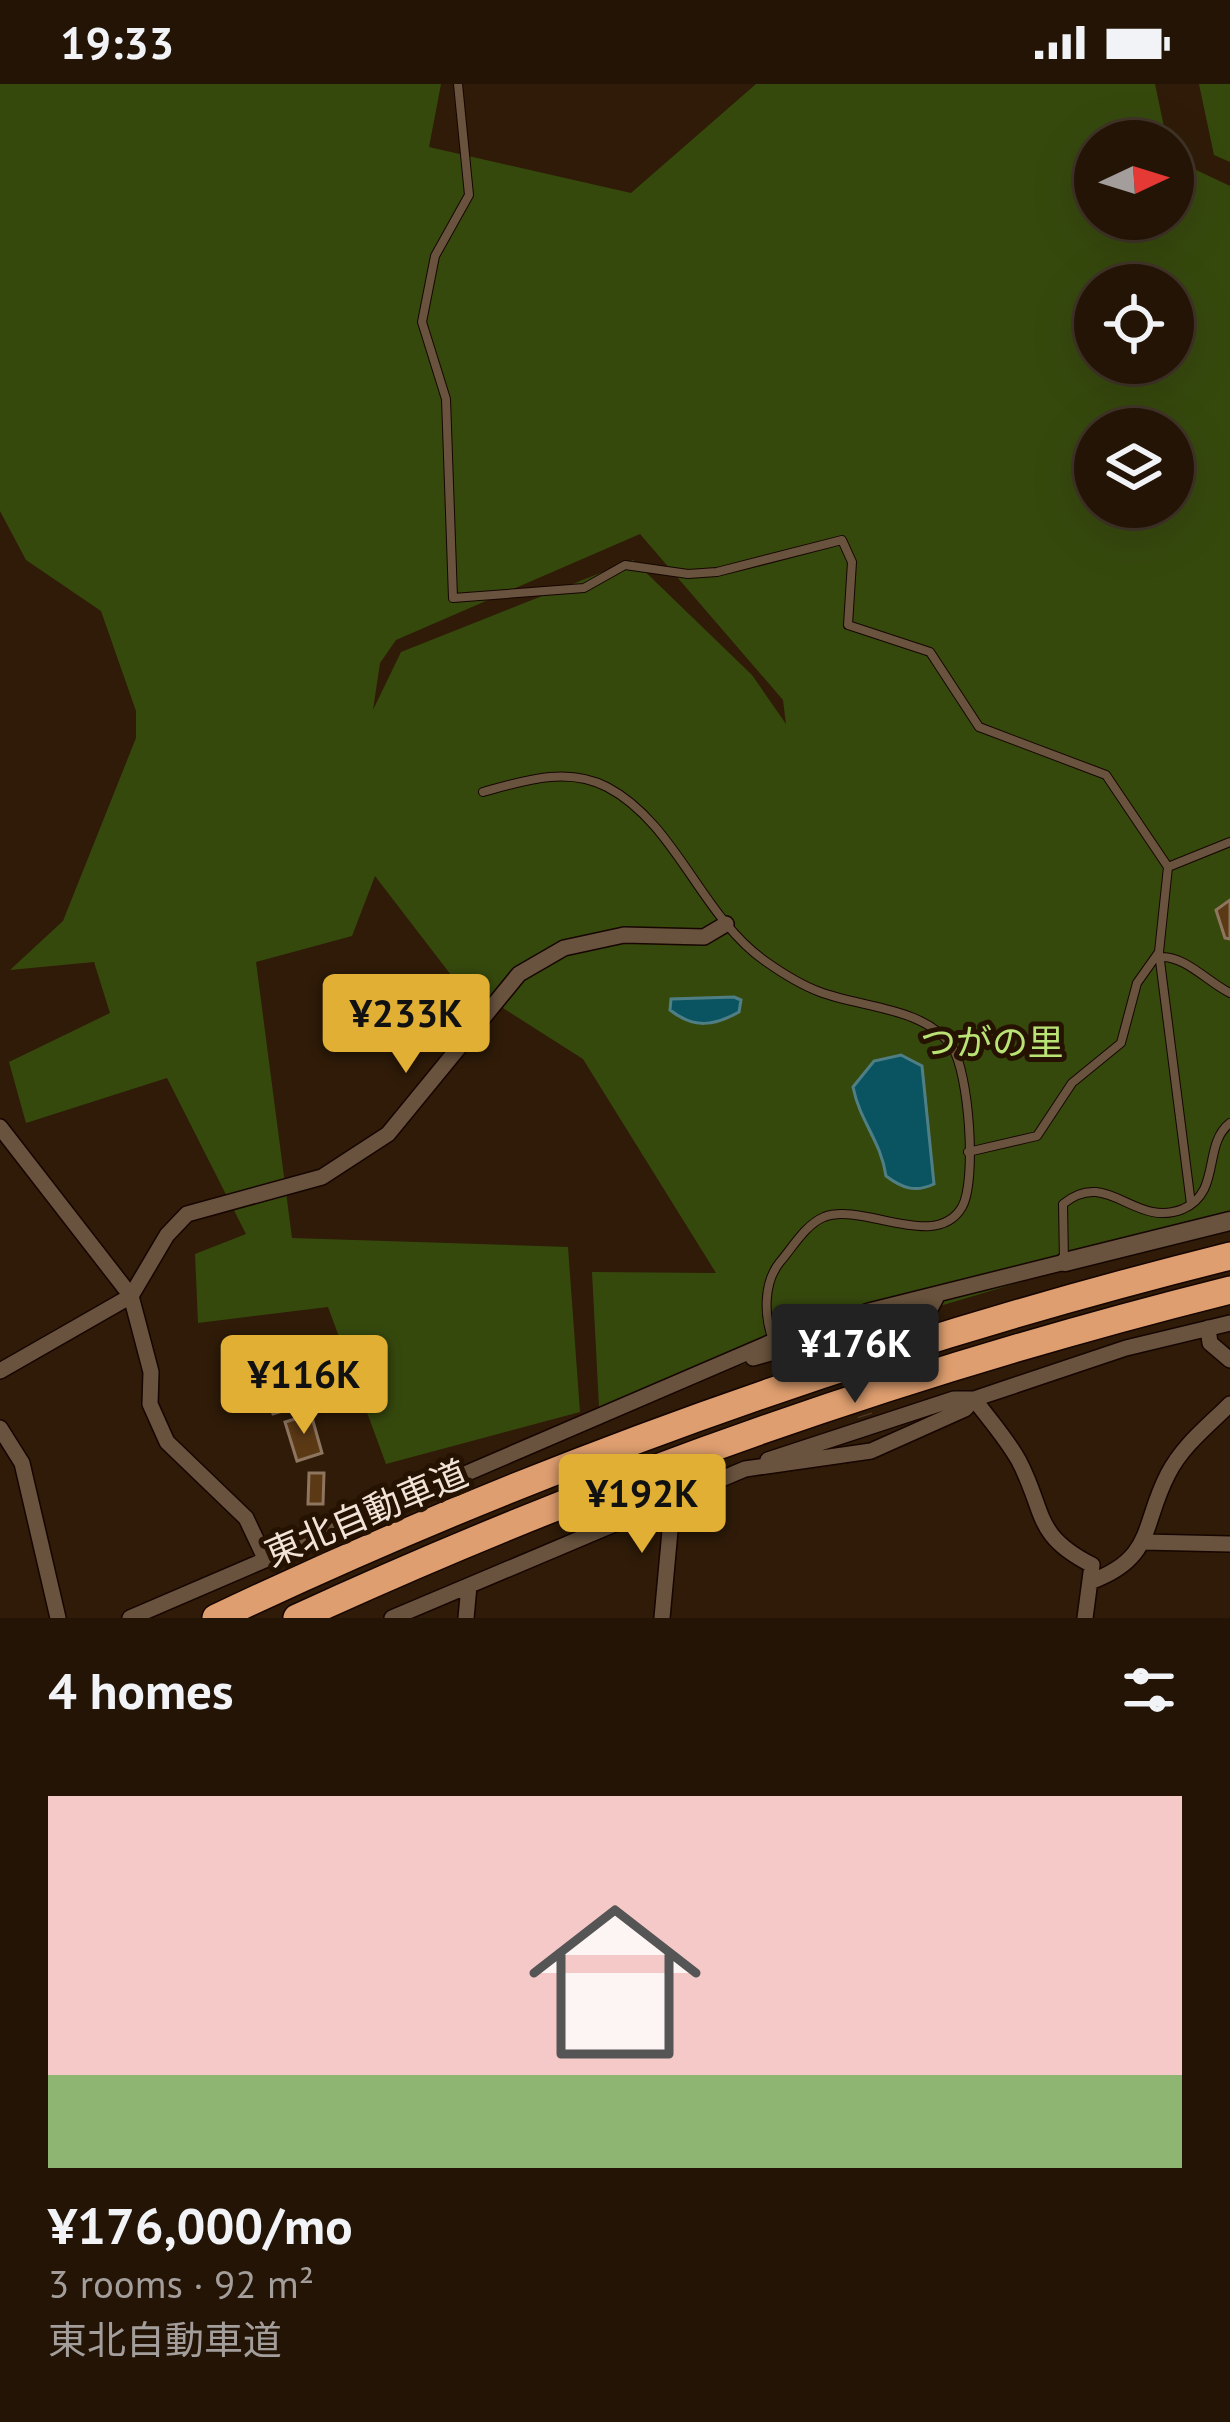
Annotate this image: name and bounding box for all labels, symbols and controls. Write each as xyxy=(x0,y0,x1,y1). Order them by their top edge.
text: 19:33 xyxy=(60,13,174,71)
north arrow xyxy=(1074,120,1194,240)
map controls xyxy=(1074,120,1194,528)
button: locate xyxy=(1074,264,1194,384)
button: layers xyxy=(1074,408,1194,528)
pin: ¥233K xyxy=(322,974,490,1076)
text: ¥233K xyxy=(350,987,462,1038)
park label: つがの里 xyxy=(920,1018,1064,1065)
pin: ¥176K xyxy=(771,1304,939,1406)
text: ¥176K xyxy=(799,1317,911,1368)
pin: ¥116K xyxy=(220,1335,388,1437)
text: ¥116K xyxy=(248,1348,360,1399)
street label: 東北自動車道 xyxy=(257,1449,474,1576)
pin: ¥192K xyxy=(558,1454,726,1556)
text: ¥192K xyxy=(586,1467,698,1518)
text: 4 homes xyxy=(48,1657,234,1723)
icon: filters xyxy=(1116,1657,1182,1723)
icon: home xyxy=(507,1874,723,2090)
text: ¥176,000/mo xyxy=(48,2192,353,2258)
text: 3 rooms · 92 m² xyxy=(48,2258,314,2309)
text: 東北自動車道 xyxy=(48,2314,282,2365)

